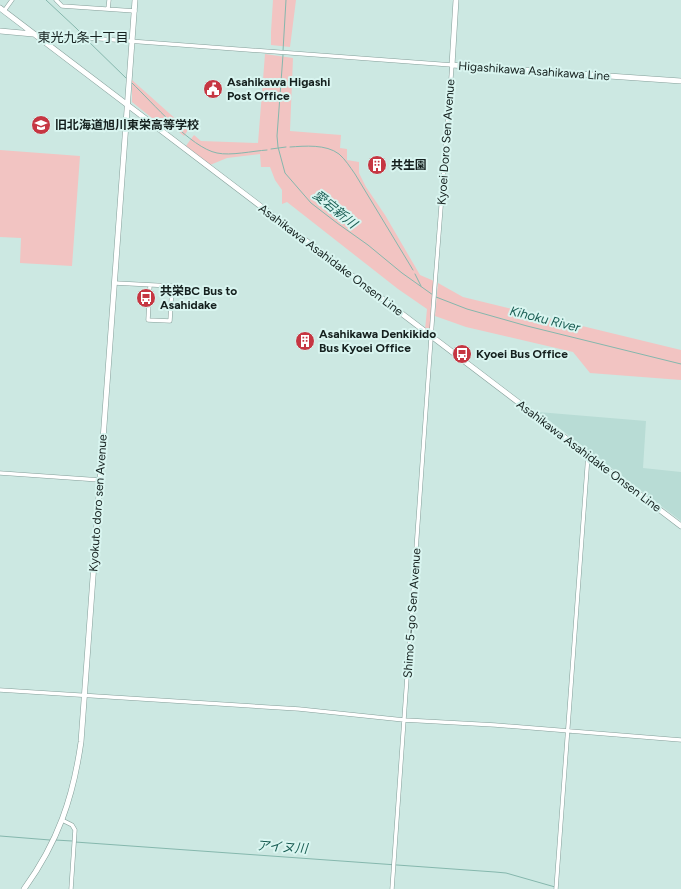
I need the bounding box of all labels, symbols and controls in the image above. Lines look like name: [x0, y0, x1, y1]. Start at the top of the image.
district label: 東光九条十丁目: [37, 30, 129, 45]
street label: Higashikawa Asahikawa Line: [458, 59, 611, 83]
place label: Asahikawa Higashi Post Office: [227, 75, 330, 103]
public building icon: Asahikawa Higashi Post Office: [202, 78, 224, 100]
street label: Kyoei Doro Sen Avenue: [435, 78, 457, 205]
school or university icon: 旧北海道旭川東栄高等学校: [30, 114, 52, 136]
place label: 旧北海道旭川東栄高等学校: [55, 118, 199, 132]
building icon: 共生園: [366, 154, 388, 176]
place label: 共生園: [391, 158, 427, 172]
water label: 愛宕新川: [310, 187, 361, 232]
street label: Asahikawa Asahidake Onsen Line: [256, 201, 406, 319]
place label: 共栄BC Bus to Asahidake: [160, 284, 237, 312]
bus stop icon: 共栄BC Bus to Asahidake: [135, 287, 157, 309]
water label: Kihoku River: [508, 303, 582, 335]
place label: Asahikawa Denkikido Bus Kyoei Office: [319, 327, 436, 355]
building icon: Asahikawa Denkikido Bus Kyoei Office: [294, 330, 316, 352]
bus stop icon: Kyoei Bus Office: [451, 343, 473, 365]
place label: Kyoei Bus Office: [476, 347, 568, 361]
street label: Asahikawa Asahidake Onsen Line: [514, 397, 664, 515]
street label: Kyokuto doro sen Avenue: [86, 433, 110, 572]
street label: Shimo 5-go Sen Avenue: [400, 547, 424, 678]
water label: アイヌ川: [256, 838, 310, 856]

